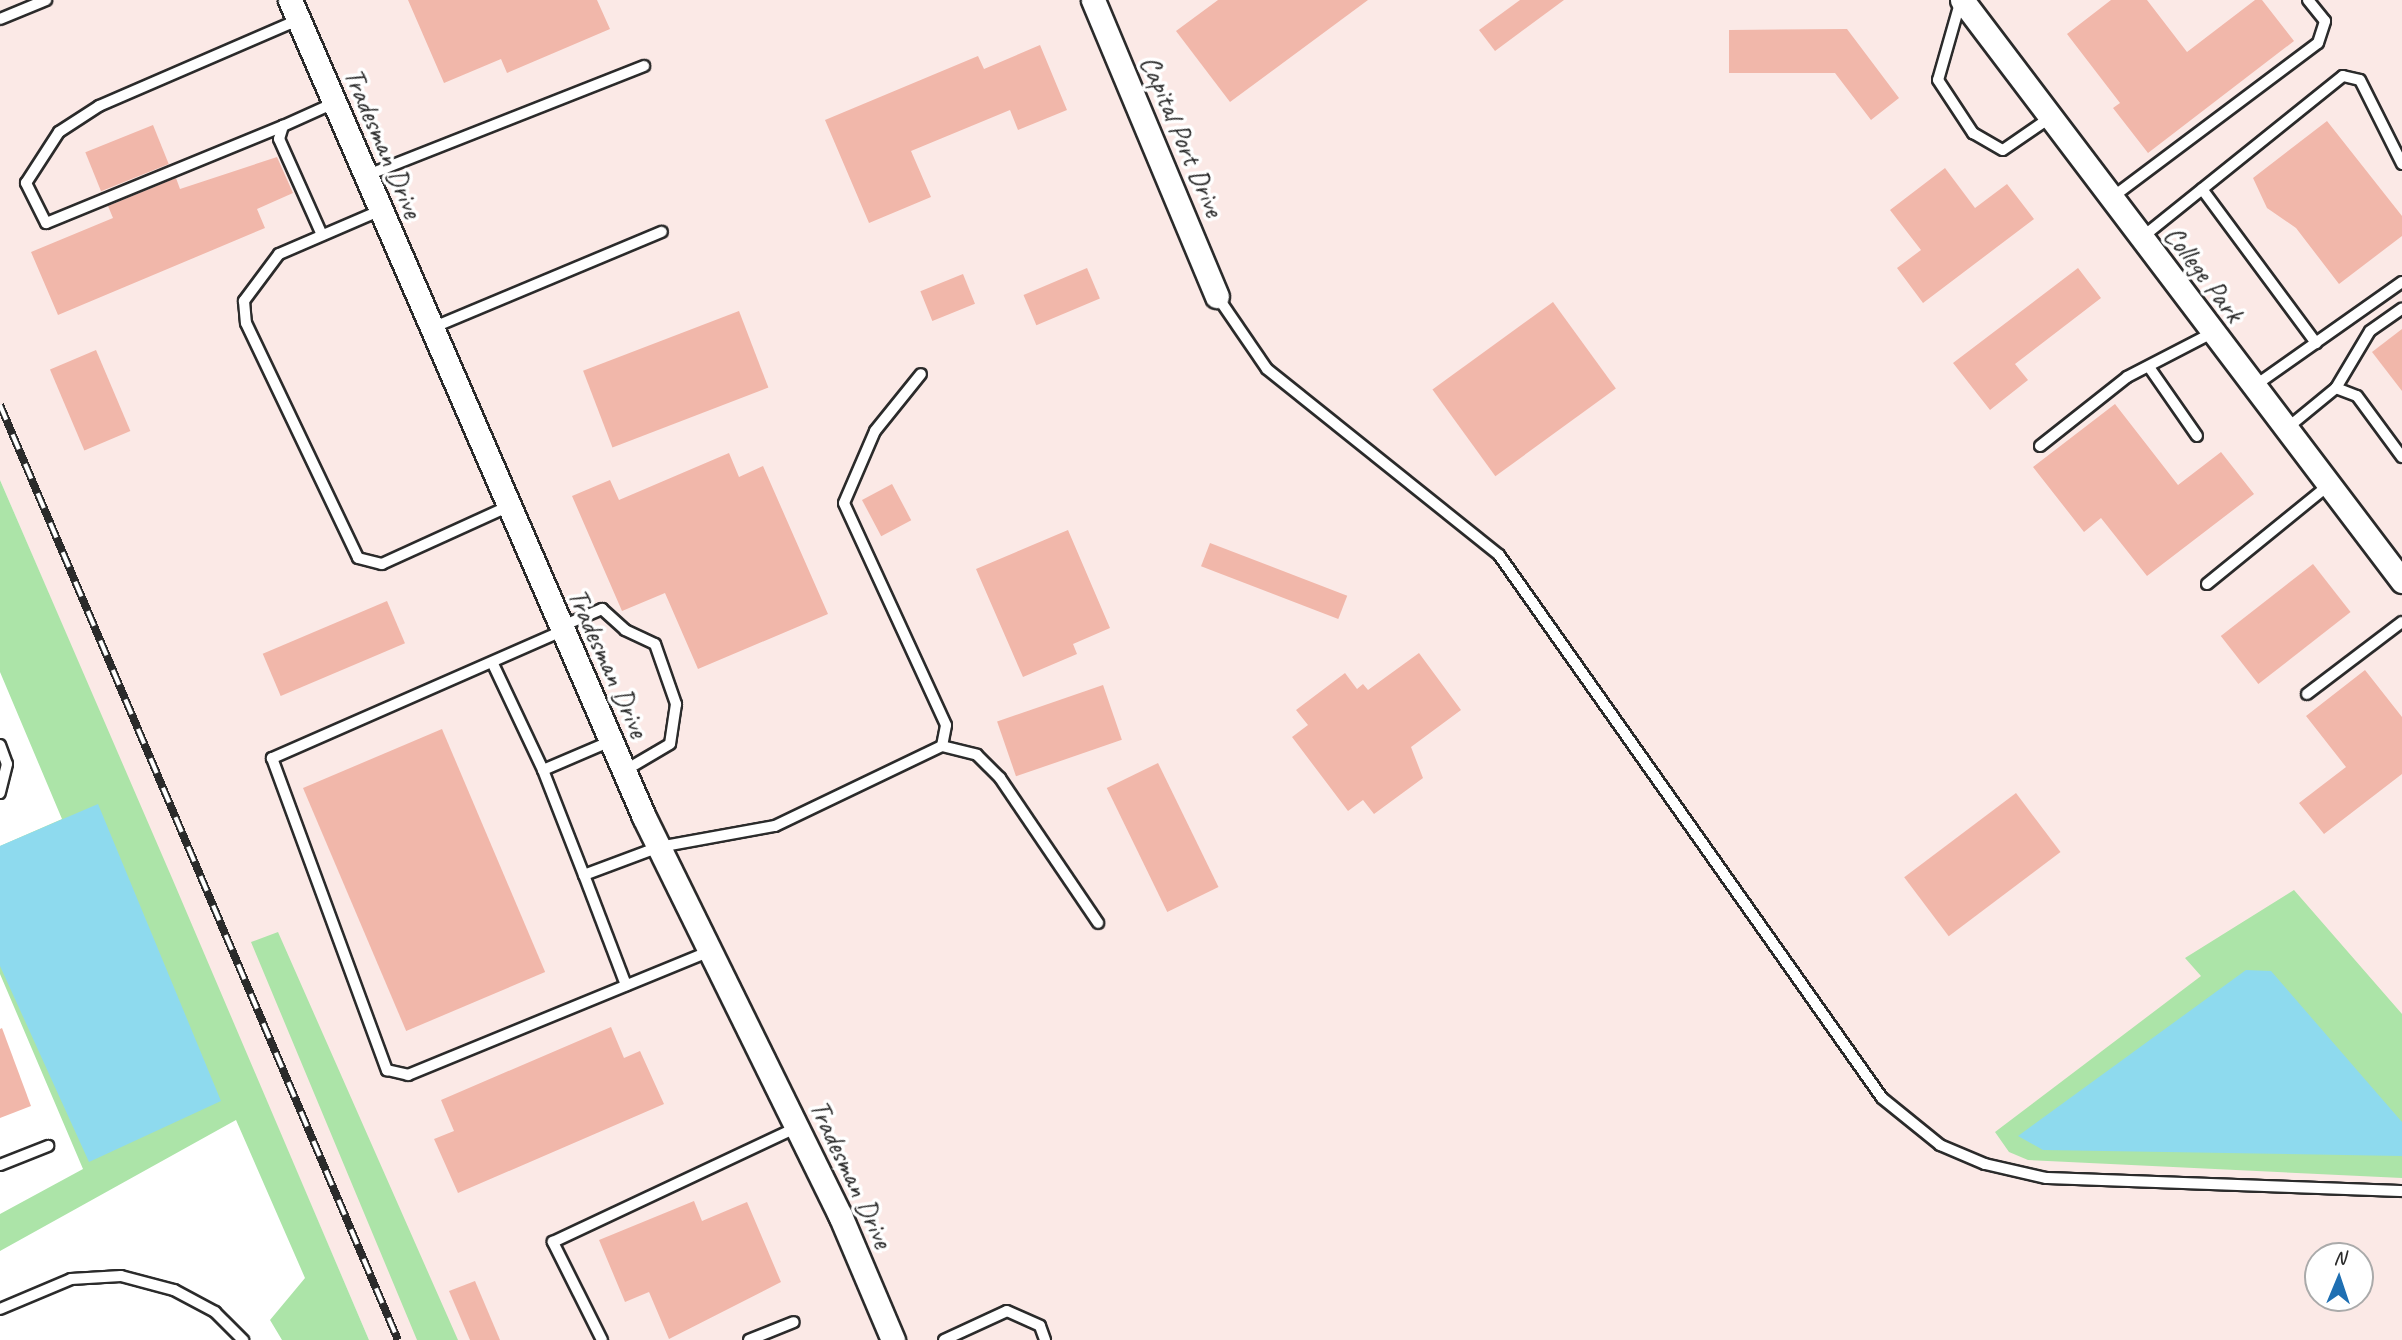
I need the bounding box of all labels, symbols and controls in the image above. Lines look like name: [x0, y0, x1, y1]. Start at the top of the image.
street label: Capital Port Drive: [1133, 50, 1231, 222]
street label: Tradesman Drive: [336, 63, 430, 223]
street label: College Park: [2157, 219, 2251, 329]
street label: Tradesman Drive: [560, 583, 656, 743]
street label: Tradesman Drive: [802, 1095, 900, 1253]
north arrow: [2304, 1242, 2374, 1312]
text: N: [2333, 1246, 2346, 1270]

